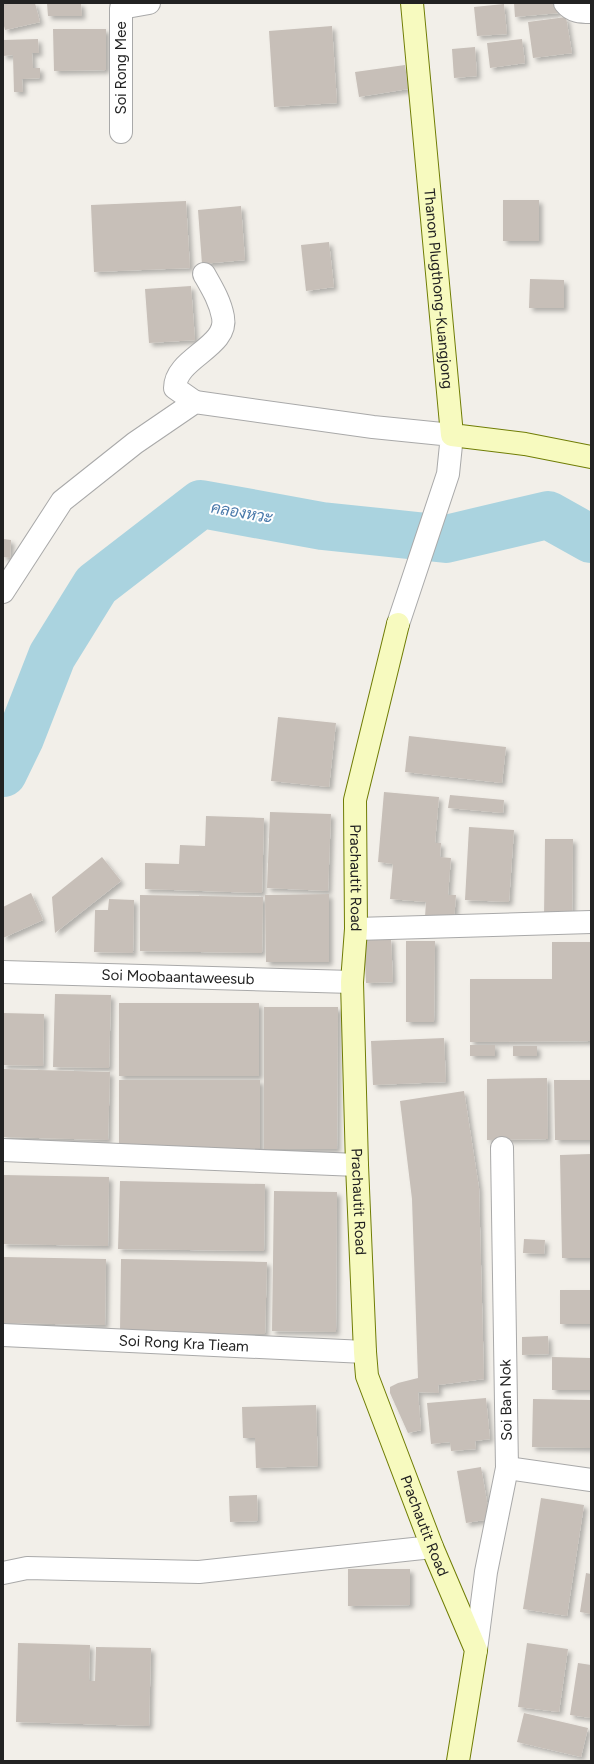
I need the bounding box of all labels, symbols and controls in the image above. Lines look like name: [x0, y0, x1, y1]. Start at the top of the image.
street label: Soi Rong Mee: [112, 21, 130, 115]
street label: Thanon Plugthong-Kuangjong: [420, 188, 457, 390]
water label: คลองหวะ: [209, 498, 275, 527]
street label: Prachautit Road: [346, 824, 365, 931]
street label: Soi Moobaantaweesub: [101, 966, 255, 988]
street label: Prachautit Road: [348, 1148, 370, 1255]
street label: Soi Rong Kra Tieam: [118, 1331, 249, 1356]
street label: Soi Ban Nok: [496, 1358, 516, 1441]
street label: Prachautit Road: [397, 1473, 452, 1579]

